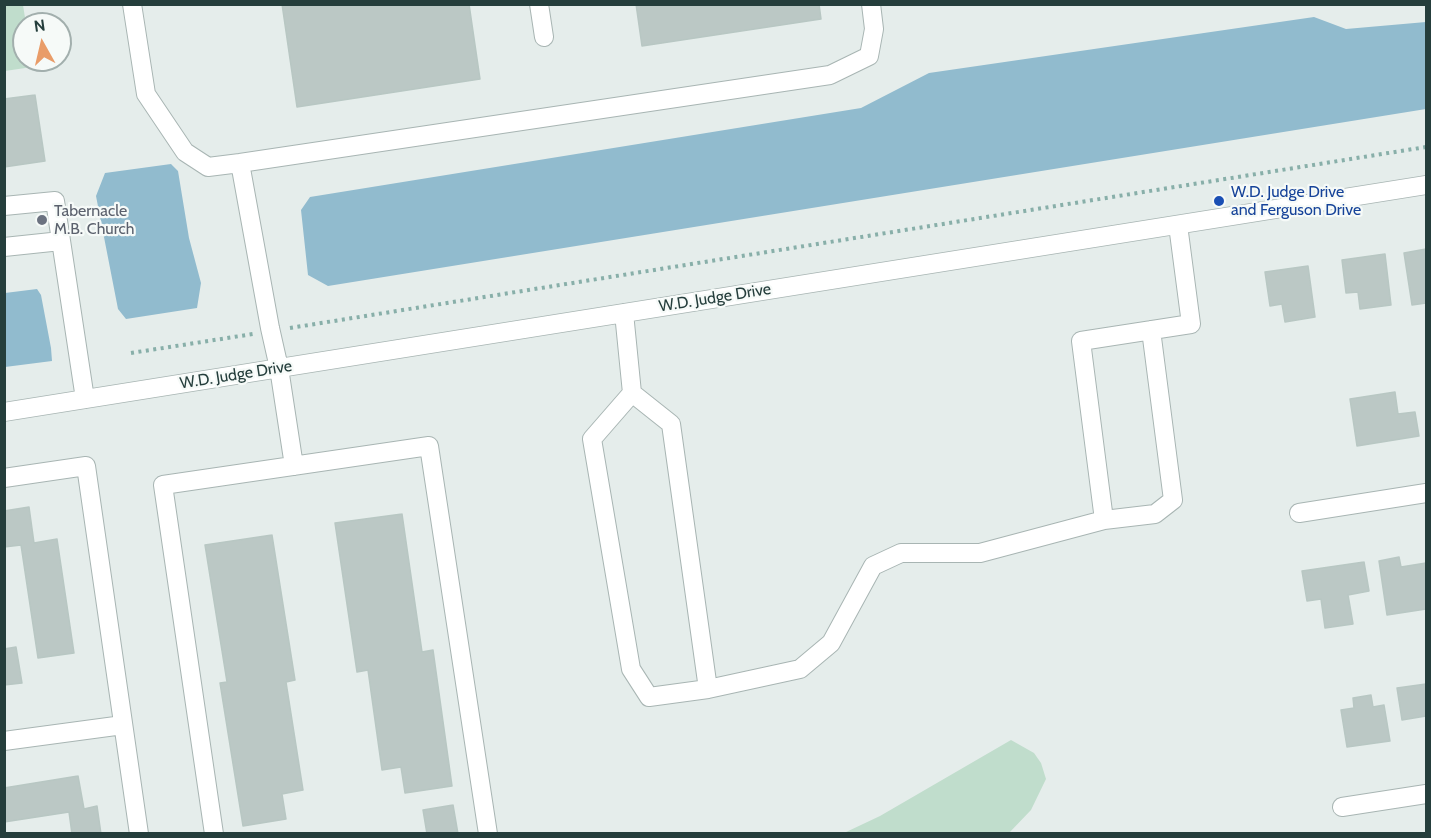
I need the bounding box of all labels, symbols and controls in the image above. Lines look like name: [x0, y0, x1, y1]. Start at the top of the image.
north arrow: [12, 12, 72, 72]
text: N: [33, 15, 47, 36]
place label: W.D. Judge Drive and Ferguson Drive: [1231, 182, 1361, 220]
marker: W.D. Judge Drive and Ferguson Drive: [1212, 194, 1226, 208]
place label: Tabernacle M.B. Church: [54, 201, 134, 239]
marker: Tabernacle M.B. Church: [35, 213, 49, 227]
street label: W.D. Judge Drive: [658, 280, 772, 316]
street label: W.D. Judge Drive: [179, 357, 293, 393]

